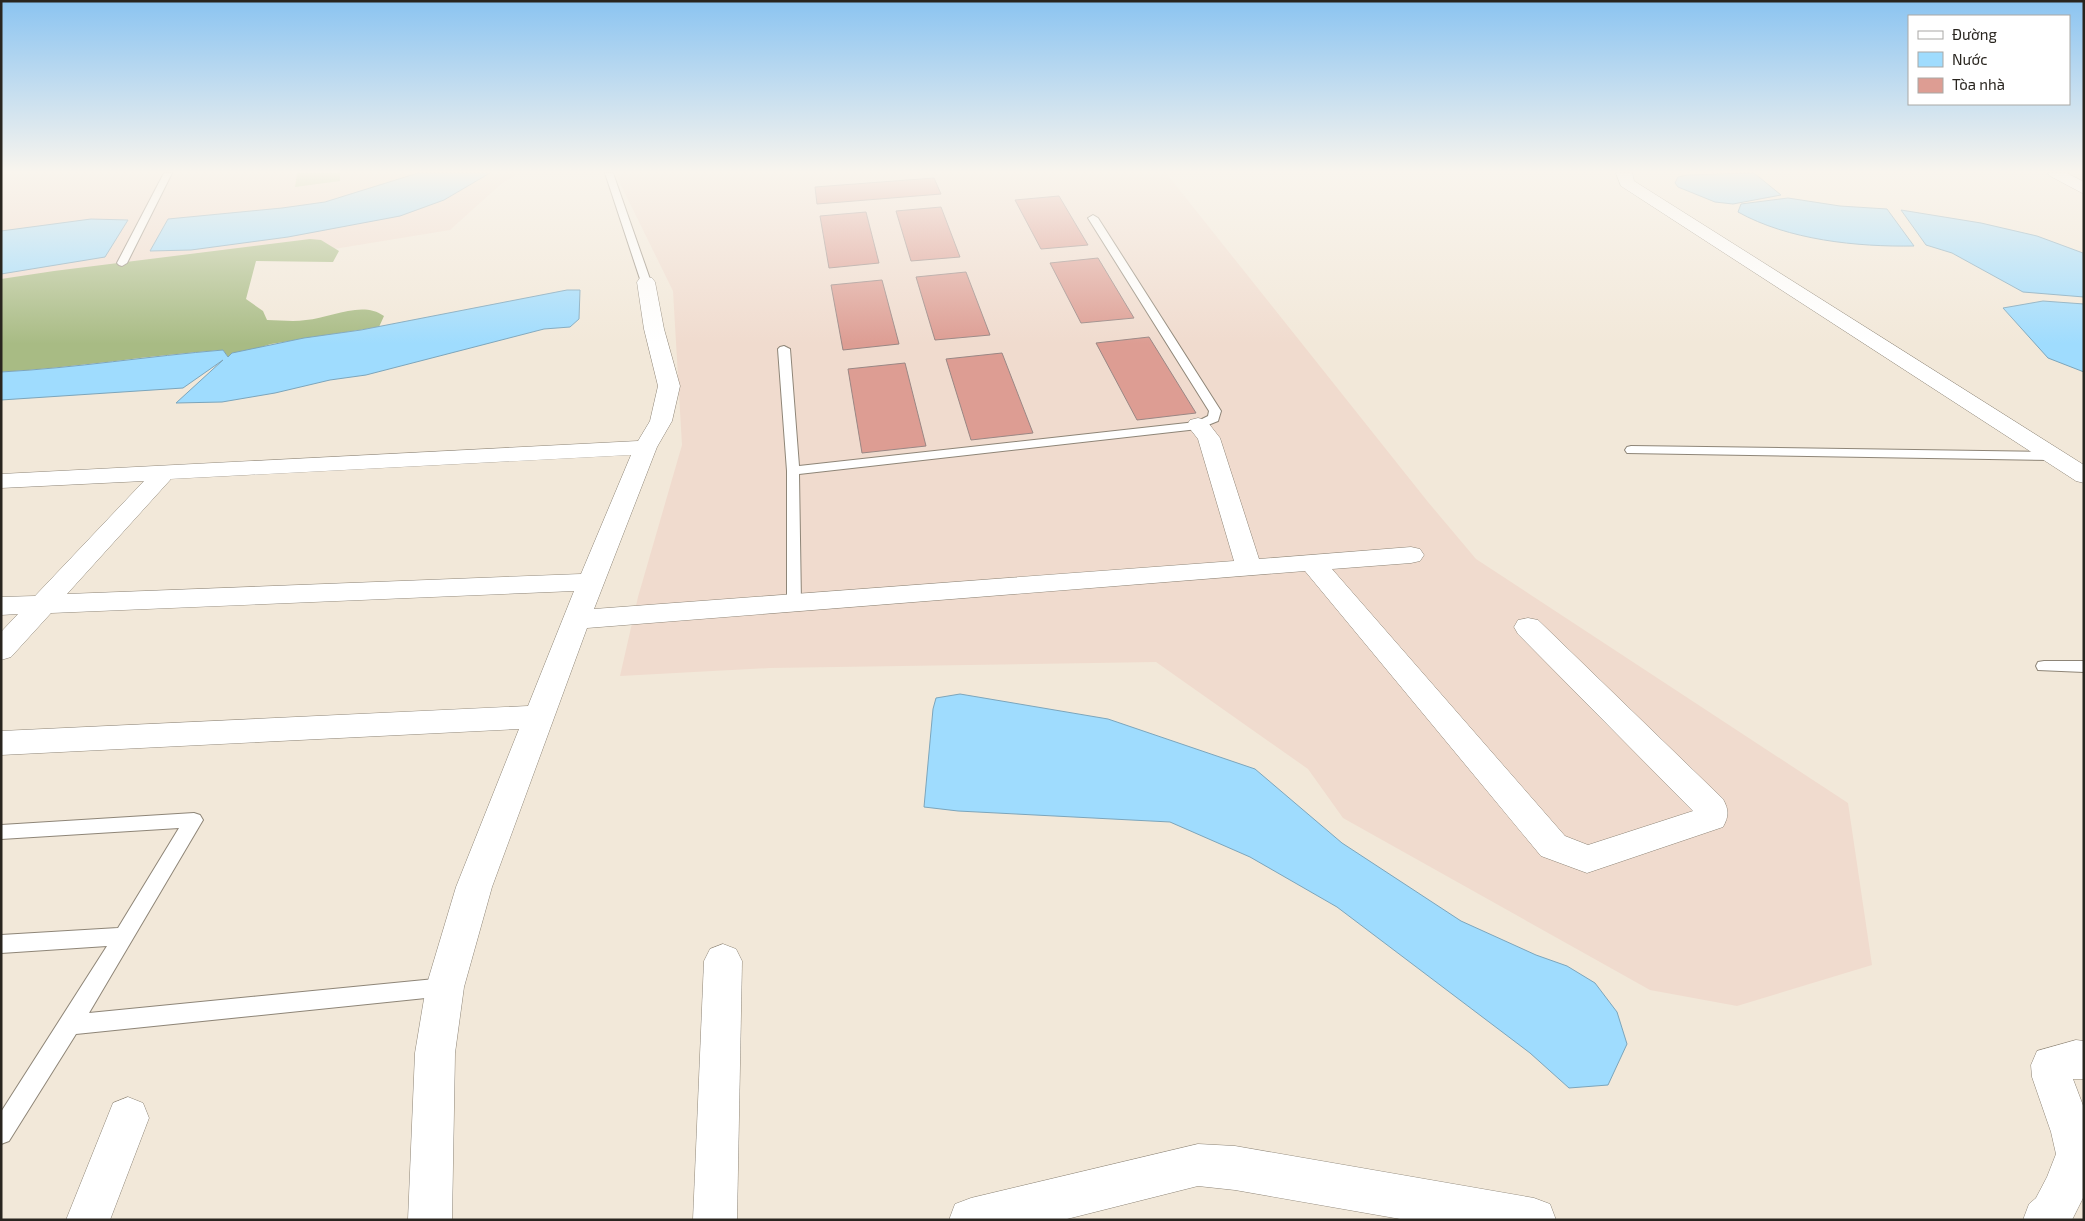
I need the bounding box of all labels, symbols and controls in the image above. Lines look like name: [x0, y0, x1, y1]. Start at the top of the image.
legend: [1908, 15, 2070, 105]
text: Đường: [1952, 25, 1997, 43]
text: Nước: [1952, 50, 1988, 68]
text: Tòa nhà: [1952, 75, 2005, 93]

